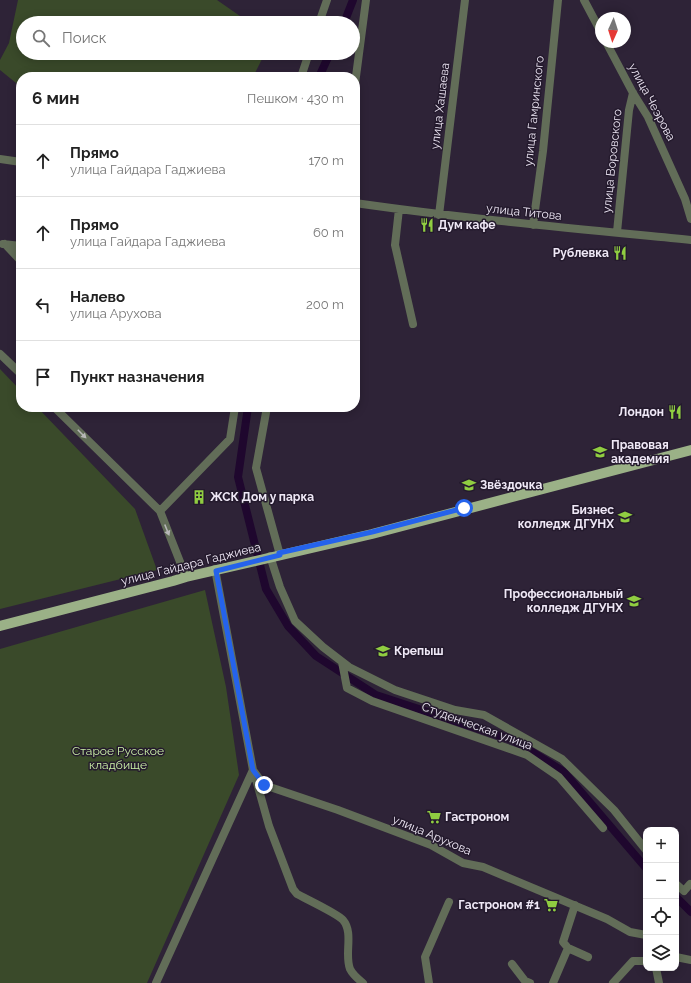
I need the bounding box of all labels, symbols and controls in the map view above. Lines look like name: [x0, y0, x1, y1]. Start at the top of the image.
north arrow: [595, 12, 631, 48]
search box: [16, 16, 360, 60]
icon: search: [30, 27, 52, 49]
text: Поиск: [62, 29, 107, 47]
street label: улица Гамринского: [521, 55, 547, 167]
street label: улица Чеэрова: [626, 61, 678, 143]
street label: улица Хашаева: [428, 62, 452, 150]
text: 6 мин: [32, 88, 79, 108]
text: Пешком · 430 m: [247, 91, 344, 106]
street label: улица Воровского: [600, 108, 624, 214]
text: Прямо: [70, 144, 119, 162]
icon: ahead: [32, 150, 54, 172]
text: 170 m: [308, 153, 344, 168]
text: улица Гайдара Гаджиева: [70, 162, 226, 177]
street label: улица Титова: [486, 201, 562, 223]
text: Прямо: [70, 216, 119, 234]
restaurant icon: Дум кафе: [419, 217, 435, 233]
place label: Дум кафе: [438, 218, 496, 232]
icon: ahead: [32, 222, 54, 244]
text: 60 m: [313, 225, 344, 240]
text: улица Гайдара Гаджиева: [70, 234, 226, 249]
restaurant icon: Рублевка: [612, 245, 628, 261]
place label: Рублевка: [553, 246, 609, 260]
text: Налево: [70, 288, 125, 306]
icon: left: [32, 294, 54, 316]
text: 200 m: [306, 297, 344, 312]
text: улица Арухова: [70, 306, 162, 321]
icon: arrive: [32, 366, 54, 388]
text: Пункт назначения: [70, 368, 204, 386]
restaurant icon: Лондон: [667, 404, 683, 420]
place label: Лондон: [619, 405, 664, 419]
one-way arrow: [77, 429, 87, 439]
place label: Правовая академия: [611, 438, 669, 466]
school or university icon: Правовая академия: [592, 444, 608, 460]
school or university icon: Звёздочка: [461, 477, 477, 493]
place label: Звёздочка: [480, 478, 542, 492]
building icon: ЖСК Дом у парка: [191, 489, 207, 505]
place label: ЖСК Дом у парка: [210, 490, 314, 504]
route start: [455, 499, 473, 517]
place label: Бизнес колледж ДГУНХ: [518, 503, 614, 531]
school or university icon: Бизнес колледж ДГУНХ: [617, 509, 633, 525]
one-way arrow: [165, 525, 171, 537]
street label: улица Гайдара Гаджиева: [120, 540, 262, 588]
place label: Профессиональный колледж ДГУНХ: [504, 587, 623, 615]
school or university icon: Профессиональный колледж ДГУНХ: [626, 593, 642, 609]
school or university icon: Крепыш: [375, 643, 391, 659]
place label: Крепыш: [394, 644, 444, 658]
street label: Студенческая улица: [420, 699, 534, 753]
park label: Старое Русское кладбище: [72, 744, 164, 772]
route end: [255, 776, 273, 794]
supermarket icon: Гастроном: [426, 809, 442, 825]
place label: Гастроном: [445, 810, 509, 824]
street label: улица Арухова: [390, 812, 474, 858]
map controls: [643, 827, 679, 971]
button: +: [643, 827, 679, 863]
button: −: [643, 863, 679, 899]
supermarket icon: Гастроном #1: [543, 897, 559, 913]
place label: Гастроном #1: [458, 898, 540, 912]
button: locate: [643, 899, 679, 935]
button: layers: [643, 935, 679, 971]

